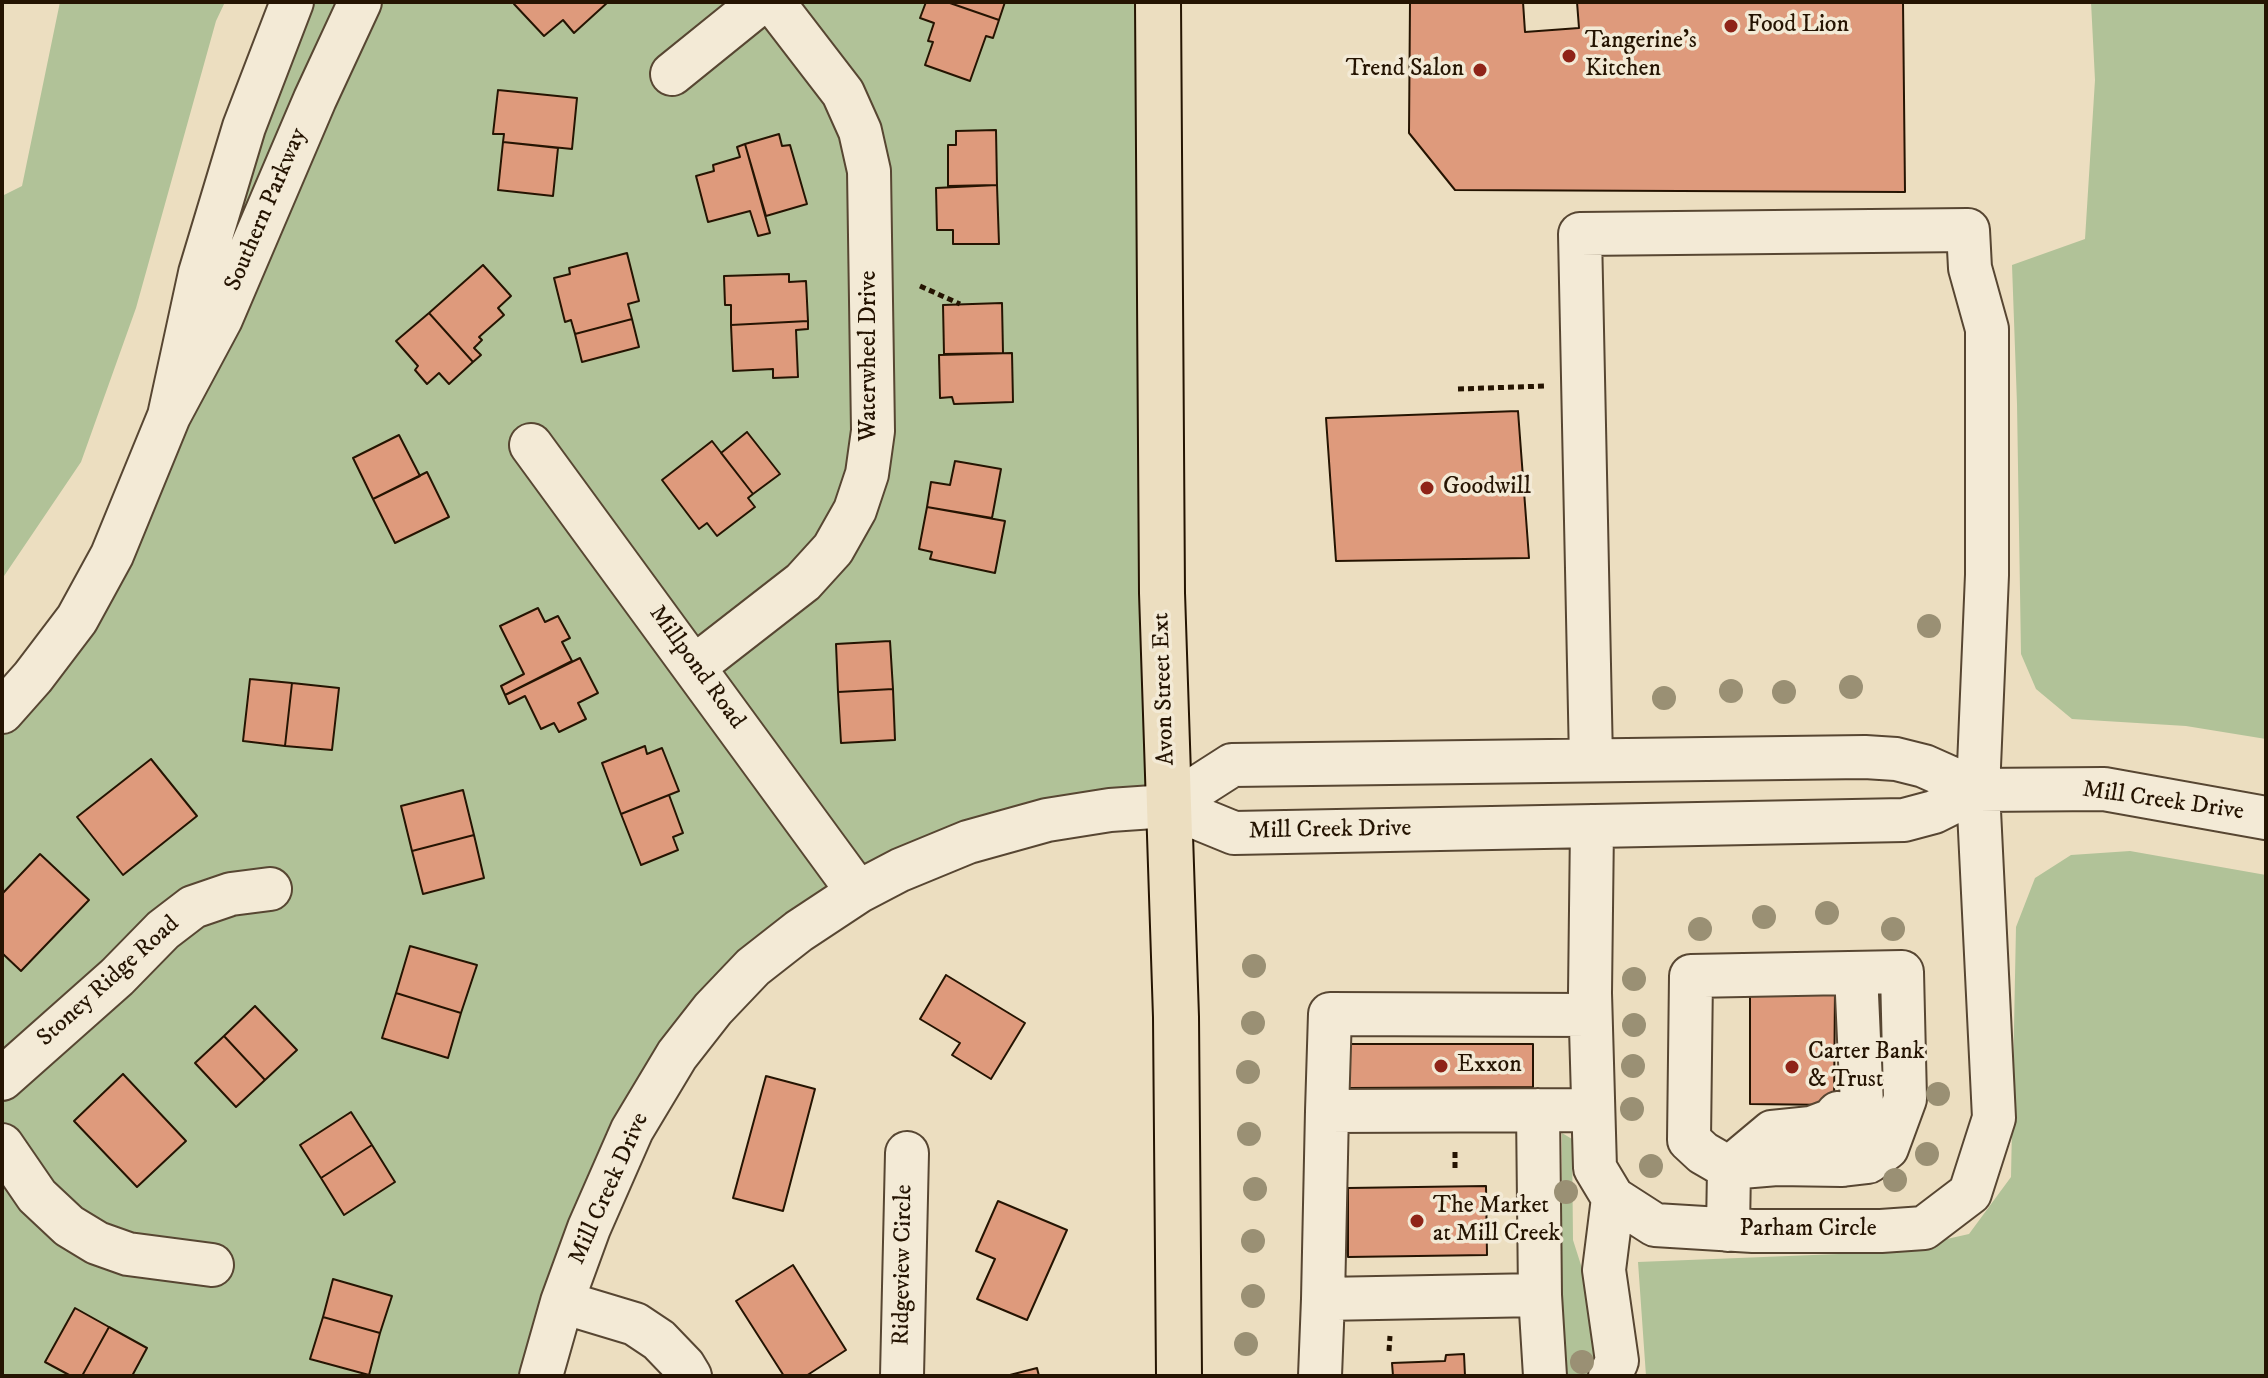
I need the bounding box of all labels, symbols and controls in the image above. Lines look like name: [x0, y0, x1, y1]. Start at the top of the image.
place label: Food Lion: [1747, 12, 1849, 40]
marker: Food Lion: [1722, 17, 1740, 35]
place label: Tangerine's Kitchen: [1585, 28, 1697, 84]
marker: Tangerine's Kitchen: [1560, 47, 1578, 65]
place label: Trend Salon: [1346, 56, 1464, 84]
marker: Trend Salon: [1471, 61, 1489, 79]
street label: Southern Parkway: [220, 124, 314, 296]
street label: Waterwheel Drive: [856, 271, 884, 441]
place label: Goodwill: [1443, 474, 1531, 502]
marker: Goodwill: [1418, 479, 1436, 497]
street label: Millpond Road: [642, 601, 750, 735]
street label: Avon Street Ext: [1148, 612, 1182, 766]
street label: Mill Creek Drive: [2080, 776, 2246, 828]
street label: Mill Creek Drive: [1248, 815, 1412, 847]
street label: Stoney Ridge Road: [32, 911, 186, 1053]
place label: Carter Bank & Trust: [1808, 1039, 1925, 1095]
place label: Exxon: [1457, 1052, 1522, 1080]
marker: Exxon: [1432, 1057, 1450, 1075]
marker: Carter Bank & Trust: [1783, 1058, 1801, 1076]
street label: Mill Creek Drive: [564, 1109, 656, 1269]
street label: Ridgeview Circle: [888, 1184, 920, 1346]
place label: The Market at Mill Creek: [1433, 1193, 1560, 1249]
marker: The Market at Mill Creek: [1408, 1212, 1426, 1230]
street label: Parham Circle: [1739, 1216, 1877, 1244]

